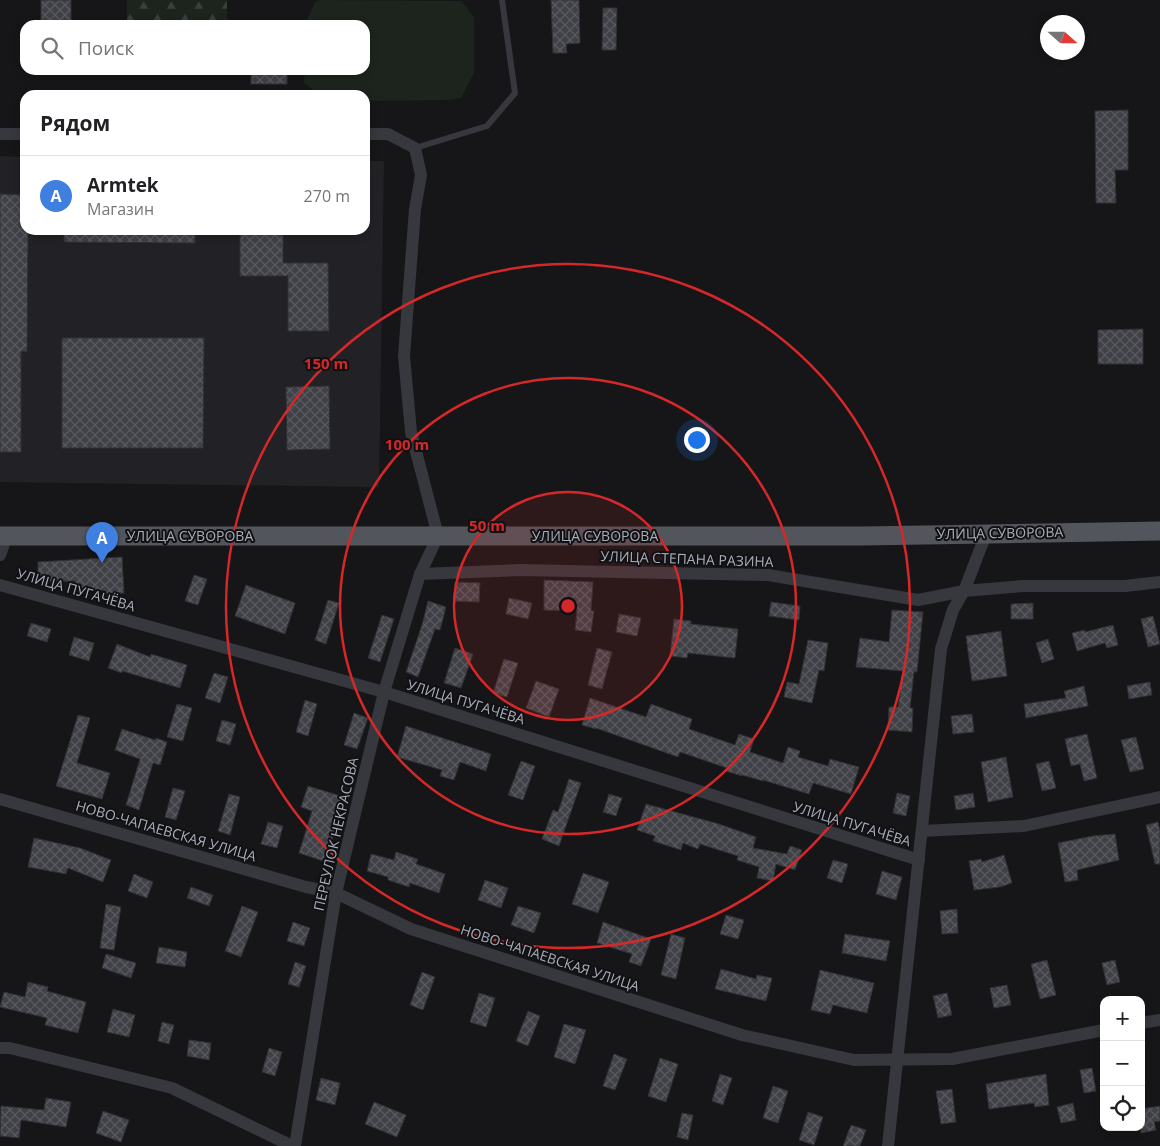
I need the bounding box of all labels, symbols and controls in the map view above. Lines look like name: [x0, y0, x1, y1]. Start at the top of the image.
north arrow: [1040, 15, 1085, 60]
search box: [20, 20, 370, 75]
icon: search: [38, 34, 66, 62]
text: Поиск: [78, 35, 134, 61]
text: Рядом: [40, 109, 110, 137]
text: Armtek: [87, 172, 159, 198]
text: A: [50, 185, 62, 207]
text: 270 m: [304, 185, 350, 207]
text: Магазин: [87, 198, 154, 220]
text: 150 m: [304, 353, 348, 373]
your location: [684, 427, 710, 453]
text: 100 m: [385, 434, 429, 454]
text: 50 m: [469, 515, 505, 535]
pin: A: [86, 522, 118, 563]
street label: УЛИЦА СУВОРОВА: [937, 522, 1064, 543]
street label: УЛИЦА СУВОРОВА: [127, 526, 253, 545]
street label: УЛИЦА СУВОРОВА: [532, 526, 658, 545]
street label: УЛИЦА СТЕПАНА РАЗИНА: [600, 546, 774, 571]
street label: УЛИЦА ПУГАЧЁВА: [15, 564, 138, 616]
centre of rings: [559, 597, 577, 615]
street label: УЛИЦА ПУГАЧЁВА: [405, 675, 528, 729]
street label: ПЕРЕУЛОК НЕКРАСОВА: [309, 755, 362, 913]
street label: НОВО-ЧАПАЕВСКАЯ УЛИЦА: [74, 796, 259, 865]
street label: УЛИЦА ПУГАЧЁВА: [791, 797, 914, 851]
street label: НОВО-ЧАПАЕВСКАЯ УЛИЦА: [458, 920, 642, 996]
map controls: [1100, 996, 1145, 1131]
button: +: [1100, 996, 1145, 1041]
button: −: [1100, 1041, 1145, 1086]
button: locate: [1100, 1086, 1145, 1131]

